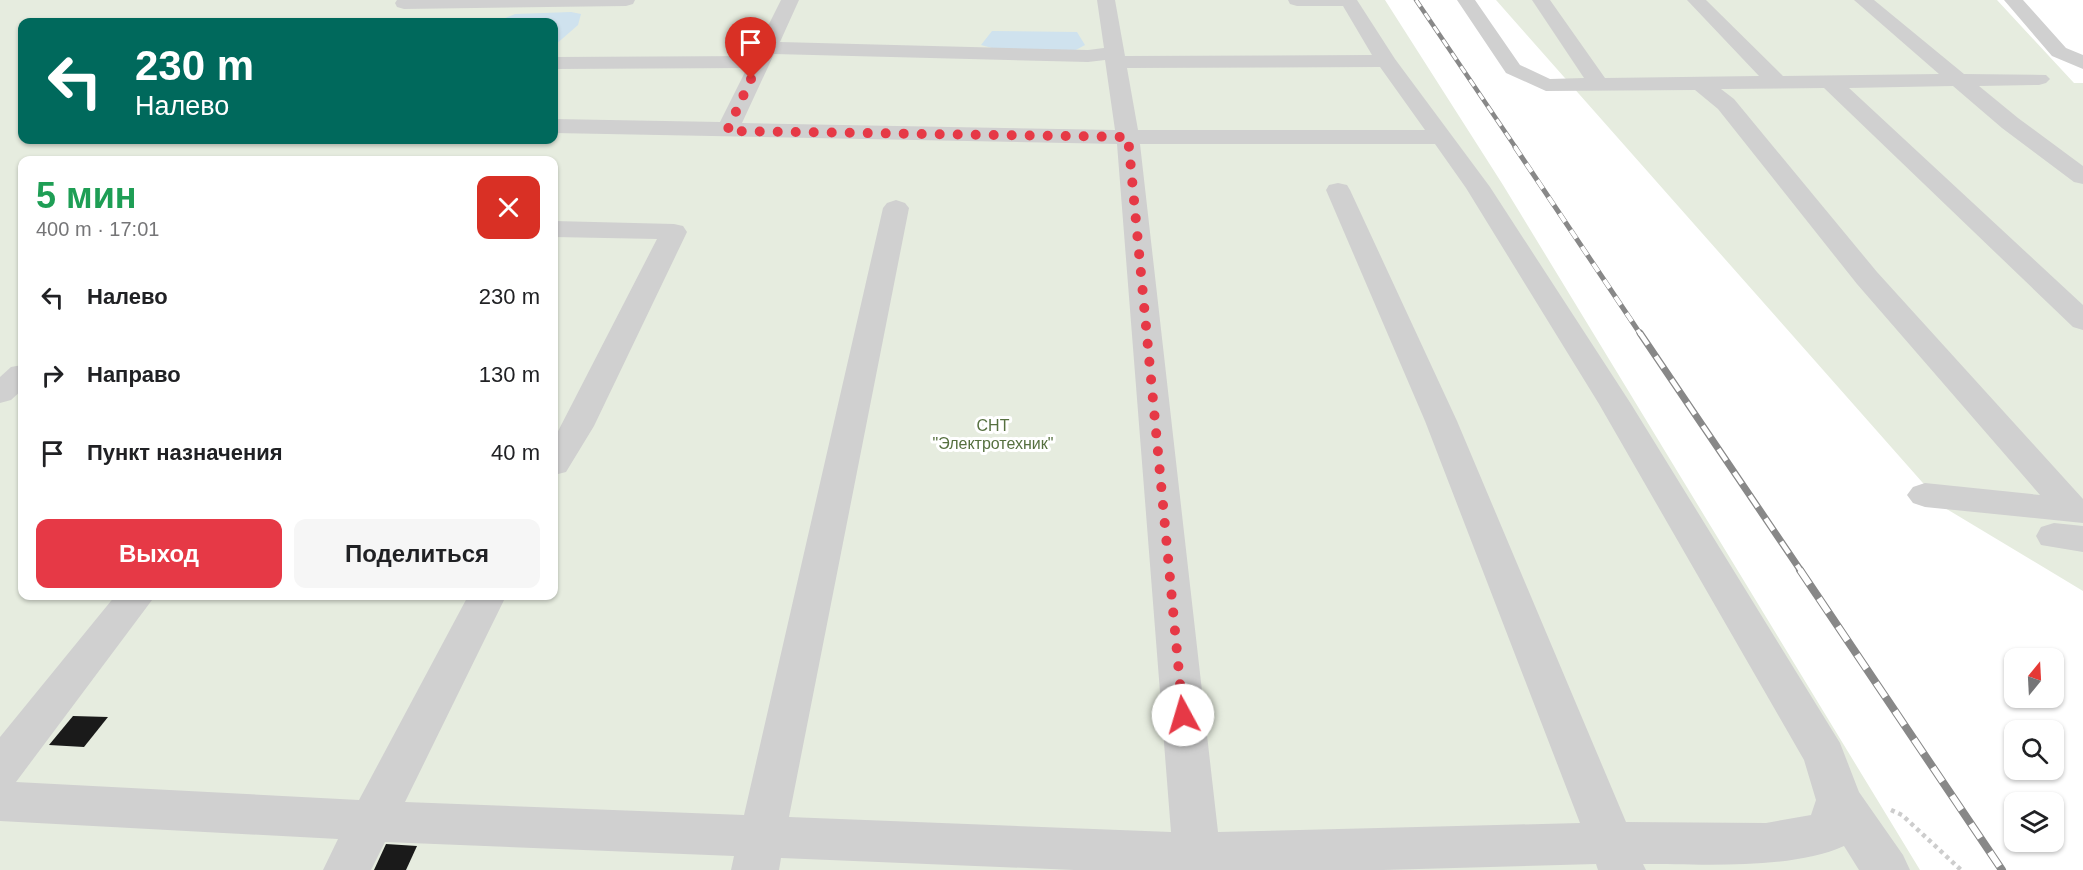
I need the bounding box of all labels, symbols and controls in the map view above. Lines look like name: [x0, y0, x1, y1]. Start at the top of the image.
pin: [725, 17, 776, 79]
icon: arrive: [734, 26, 767, 59]
icon: left: [36, 42, 114, 120]
text: 230 m: [135, 42, 254, 89]
text: Налево: [135, 91, 229, 121]
text: 5 мин: [36, 175, 137, 216]
button: close: [477, 176, 540, 239]
text: 400 m · 17:01: [36, 218, 159, 240]
icon: left: [36, 281, 69, 314]
text: Налево: [87, 284, 168, 309]
text: 230 m: [479, 284, 540, 309]
icon: right: [36, 359, 69, 392]
text: Направо: [87, 362, 181, 387]
text: 130 m: [479, 362, 540, 387]
park label: СНТ "Электротехник": [933, 417, 1053, 452]
icon: arrive: [36, 437, 69, 470]
text: Пункт назначения: [87, 440, 283, 465]
text: 40 m: [491, 440, 540, 465]
button: Выход: [36, 519, 282, 588]
button: Поделиться: [294, 519, 540, 588]
north arrow: [2004, 648, 2064, 708]
map controls: [2004, 648, 2064, 852]
position arrow: [1151, 683, 1215, 747]
button: search: [2004, 720, 2064, 780]
button: layers: [2004, 792, 2064, 852]

